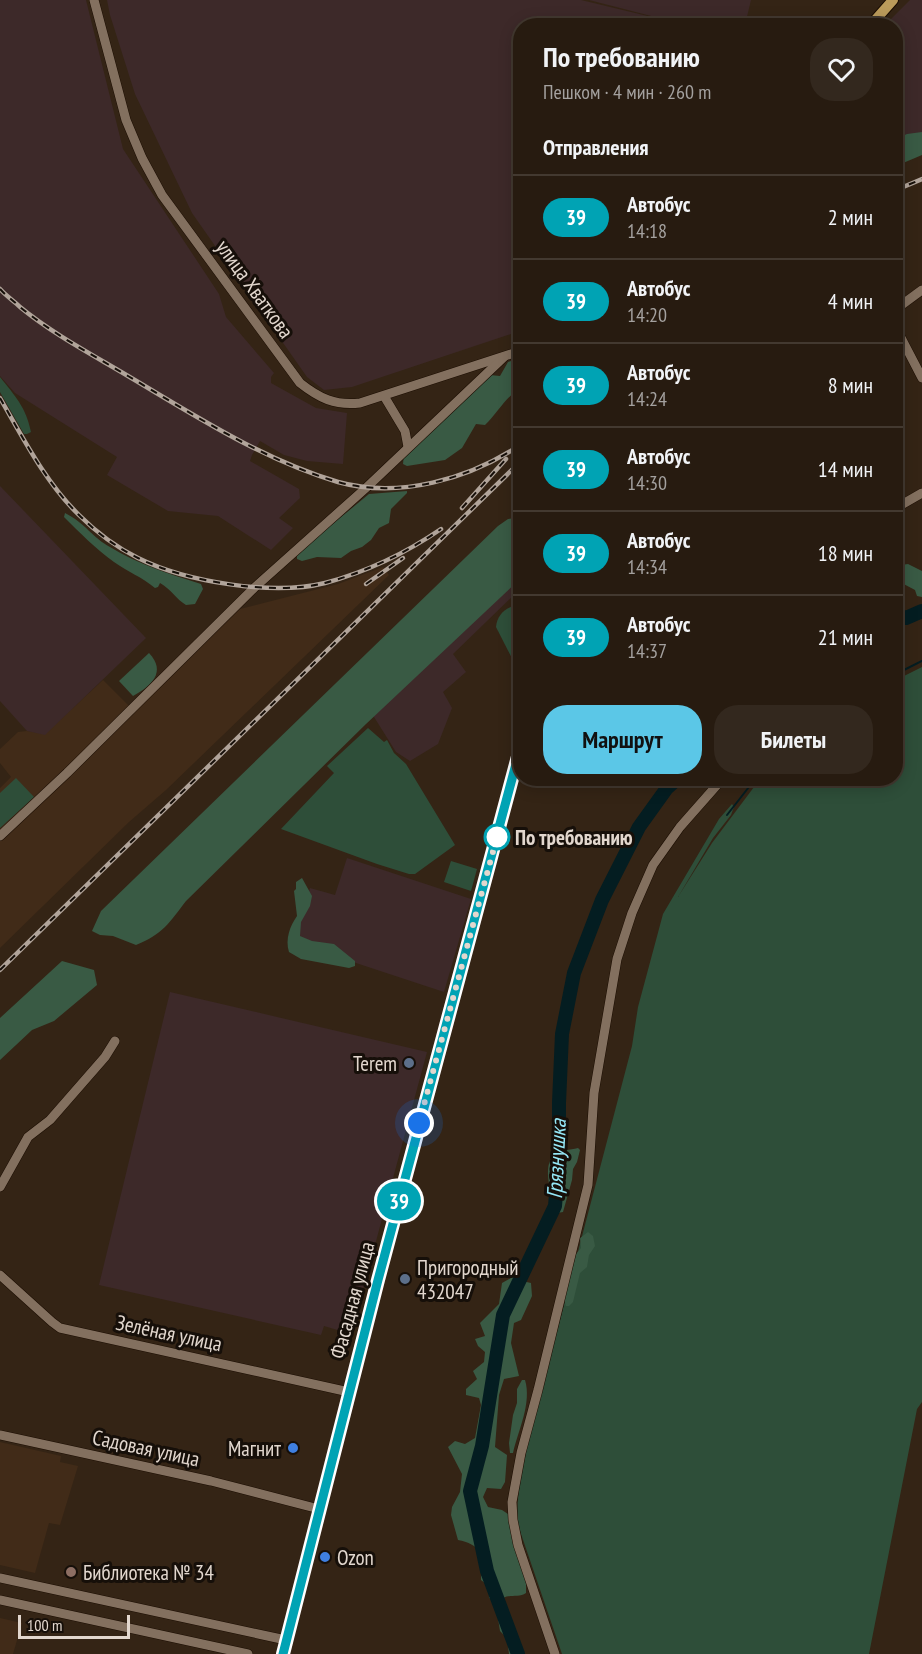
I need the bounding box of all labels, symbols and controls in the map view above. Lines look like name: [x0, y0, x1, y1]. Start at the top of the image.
text: По требованию: [543, 38, 700, 75]
button: heart: [810, 38, 873, 101]
text: Пешком · 4 мин · 260 m: [543, 79, 711, 105]
text: Отправления: [543, 133, 649, 161]
text: Автобус: [627, 190, 690, 218]
text: 2 мин: [828, 203, 873, 231]
text: 39: [566, 204, 586, 231]
text: 14:18: [627, 218, 667, 244]
street label: улица Хваткова: [210, 235, 300, 343]
text: Автобус: [627, 274, 690, 302]
text: 4 мин: [828, 287, 873, 315]
text: 39: [566, 288, 586, 315]
text: 14:20: [627, 302, 667, 328]
text: Автобус: [627, 358, 690, 386]
text: 8 мин: [828, 371, 873, 399]
text: 39: [566, 372, 586, 399]
text: 14:24: [627, 386, 667, 412]
text: Автобус: [627, 442, 690, 470]
text: 14 мин: [818, 455, 873, 483]
text: 39: [566, 456, 586, 483]
text: 14:30: [627, 470, 667, 496]
text: Автобус: [627, 526, 690, 554]
text: 18 мин: [818, 539, 873, 567]
text: 39: [566, 540, 586, 567]
text: 14:34: [627, 554, 667, 580]
text: Автобус: [627, 610, 690, 638]
text: 21 мин: [818, 623, 873, 651]
text: 39: [566, 624, 586, 651]
text: 14:37: [627, 638, 667, 664]
button: Маршрут: [543, 705, 702, 774]
button: Билеты: [714, 705, 873, 774]
marker: По требованию: [484, 824, 510, 850]
place label: По требованию: [515, 824, 633, 851]
place label: Terem: [353, 1050, 397, 1077]
marker: Terem: [402, 1056, 416, 1070]
your location: [404, 1108, 434, 1138]
water label: Грязнушка: [540, 1117, 572, 1200]
line badge: 39: [372, 1182, 426, 1220]
text: 39: [389, 1188, 409, 1215]
street label: Фасадная улица: [323, 1239, 381, 1361]
place label: Пригородный 432047: [417, 1254, 519, 1305]
marker: Пригородный 432047: [398, 1272, 412, 1286]
street label: Зелёная улица: [114, 1309, 224, 1357]
street label: Садовая улица: [90, 1423, 202, 1473]
place label: Магнит: [228, 1435, 281, 1462]
marker: Магнит: [286, 1441, 300, 1455]
place label: Ozon: [337, 1544, 374, 1571]
marker: Ozon: [318, 1550, 332, 1564]
place label: Библиотека № 34: [83, 1559, 215, 1586]
marker: Библиотека № 34: [64, 1565, 78, 1579]
scale bar: [18, 1612, 130, 1640]
text: 100 m: [27, 1615, 62, 1635]

